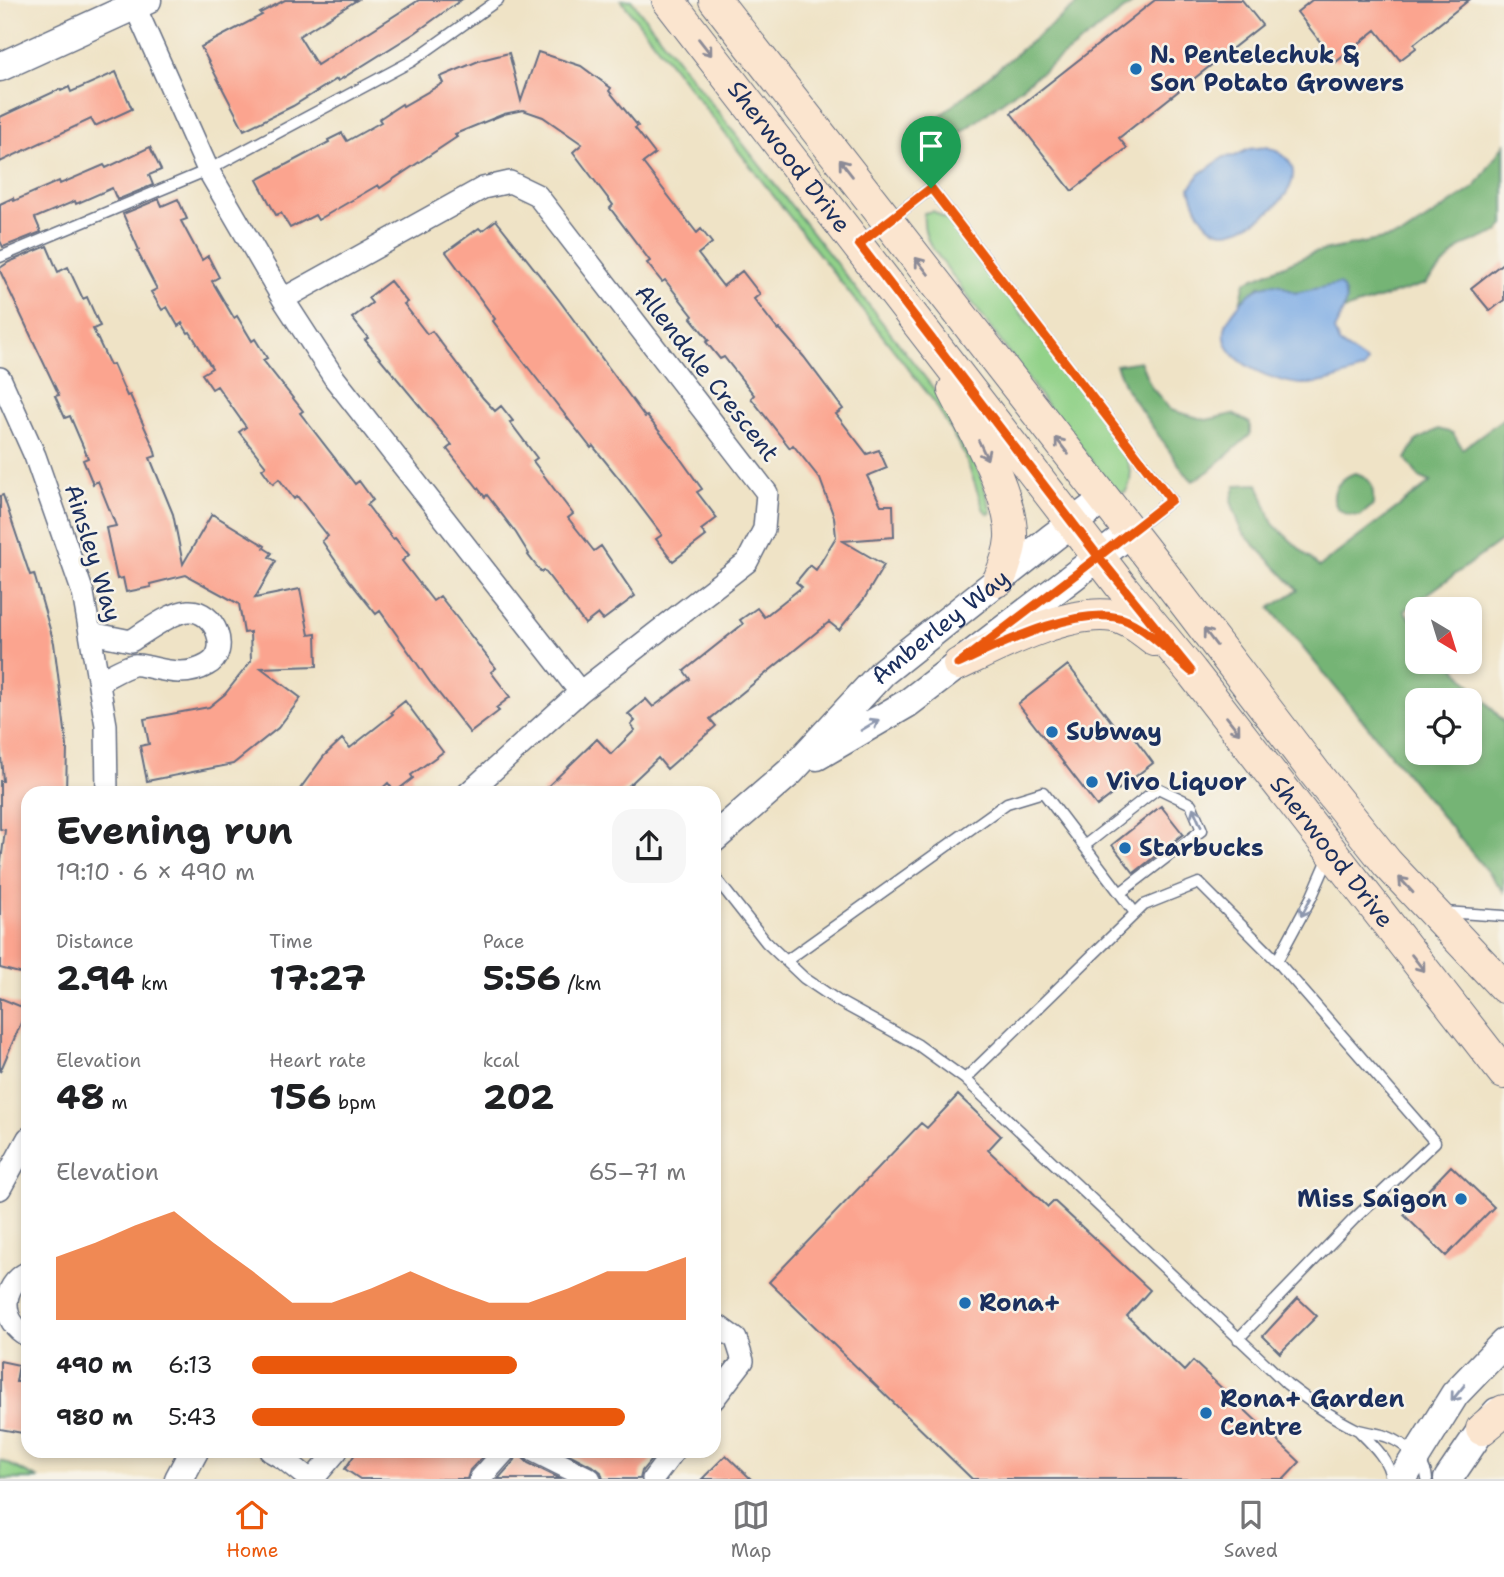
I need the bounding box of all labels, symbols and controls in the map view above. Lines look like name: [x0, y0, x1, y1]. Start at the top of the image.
one-way arrow: [697, 38, 712, 56]
place label: N. Pentelechuk & Son Potato Growers: [1150, 39, 1404, 99]
marker: N. Pentelechuk & Son Potato Growers: [1128, 61, 1144, 77]
street label: Sherwood Drive: [720, 74, 858, 239]
pin: [901, 116, 961, 188]
icon: arrive: [912, 127, 950, 165]
one-way arrow: [839, 160, 854, 178]
one-way arrow: [915, 257, 930, 276]
street label: Allendale Crescent: [628, 278, 786, 468]
one-way arrow: [1054, 437, 1069, 456]
one-way arrow: [977, 439, 990, 460]
street label: Ainsley Way: [57, 480, 129, 626]
street label: Amberley Way: [863, 562, 1016, 691]
north arrow: [1405, 597, 1482, 674]
map controls: [1405, 597, 1482, 765]
one-way arrow: [1203, 628, 1218, 647]
button: locate: [1405, 688, 1482, 765]
one-way arrow: [1226, 715, 1241, 734]
place label: Subway: [1066, 716, 1162, 748]
one-way arrow: [860, 718, 880, 732]
marker: Subway: [1044, 724, 1060, 740]
place label: Vivo Liquor: [1106, 766, 1247, 798]
street label: Sherwood Drive: [1263, 769, 1401, 934]
marker: Vivo Liquor: [1084, 774, 1100, 790]
text: Evening run: [56, 805, 293, 856]
one-way arrow: [1189, 807, 1202, 829]
button: share: [612, 809, 686, 883]
place label: Starbucks: [1139, 832, 1264, 864]
marker: Starbucks: [1117, 840, 1133, 856]
text: 19:10 · 6 × 490 m: [56, 857, 255, 887]
one-way arrow: [1399, 876, 1415, 894]
one-way arrow: [1299, 897, 1313, 917]
text: Distance: [56, 929, 134, 954]
text: Time: [269, 929, 313, 954]
text: Pace: [483, 929, 524, 954]
text: 2.94: [56, 954, 134, 1001]
text: 17:27: [269, 954, 366, 1001]
text: 5:56: [483, 954, 561, 1001]
one-way arrow: [1411, 954, 1426, 972]
text: km: [134, 971, 168, 996]
text: /km: [561, 971, 601, 996]
text: Elevation: [56, 1048, 141, 1073]
text: Heart rate: [269, 1048, 366, 1073]
text: kcal: [483, 1048, 520, 1073]
text: 48: [56, 1073, 105, 1120]
text: 156: [269, 1073, 332, 1120]
text: 202: [483, 1073, 554, 1120]
text: m: [105, 1090, 128, 1115]
text: bpm: [332, 1090, 376, 1115]
text: Elevation: [56, 1157, 159, 1187]
text: 65–71 m: [589, 1157, 686, 1187]
place label: Miss Saigon: [1297, 1183, 1447, 1215]
marker: Miss Saigon: [1453, 1191, 1469, 1207]
place label: Rona+: [979, 1287, 1061, 1319]
marker: Rona+: [957, 1295, 973, 1311]
text: 490 m: [56, 1350, 132, 1380]
text: 6:13: [168, 1350, 213, 1380]
place label: Rona+ Garden Centre: [1220, 1383, 1404, 1443]
one-way arrow: [1450, 1383, 1466, 1401]
text: 980 m: [56, 1402, 133, 1432]
text: 5:43: [168, 1402, 217, 1432]
marker: Rona+ Garden Centre: [1198, 1405, 1214, 1421]
tab: Home: [226, 1496, 278, 1563]
tab: Map: [731, 1496, 771, 1563]
tab: Saved: [1224, 1496, 1278, 1563]

